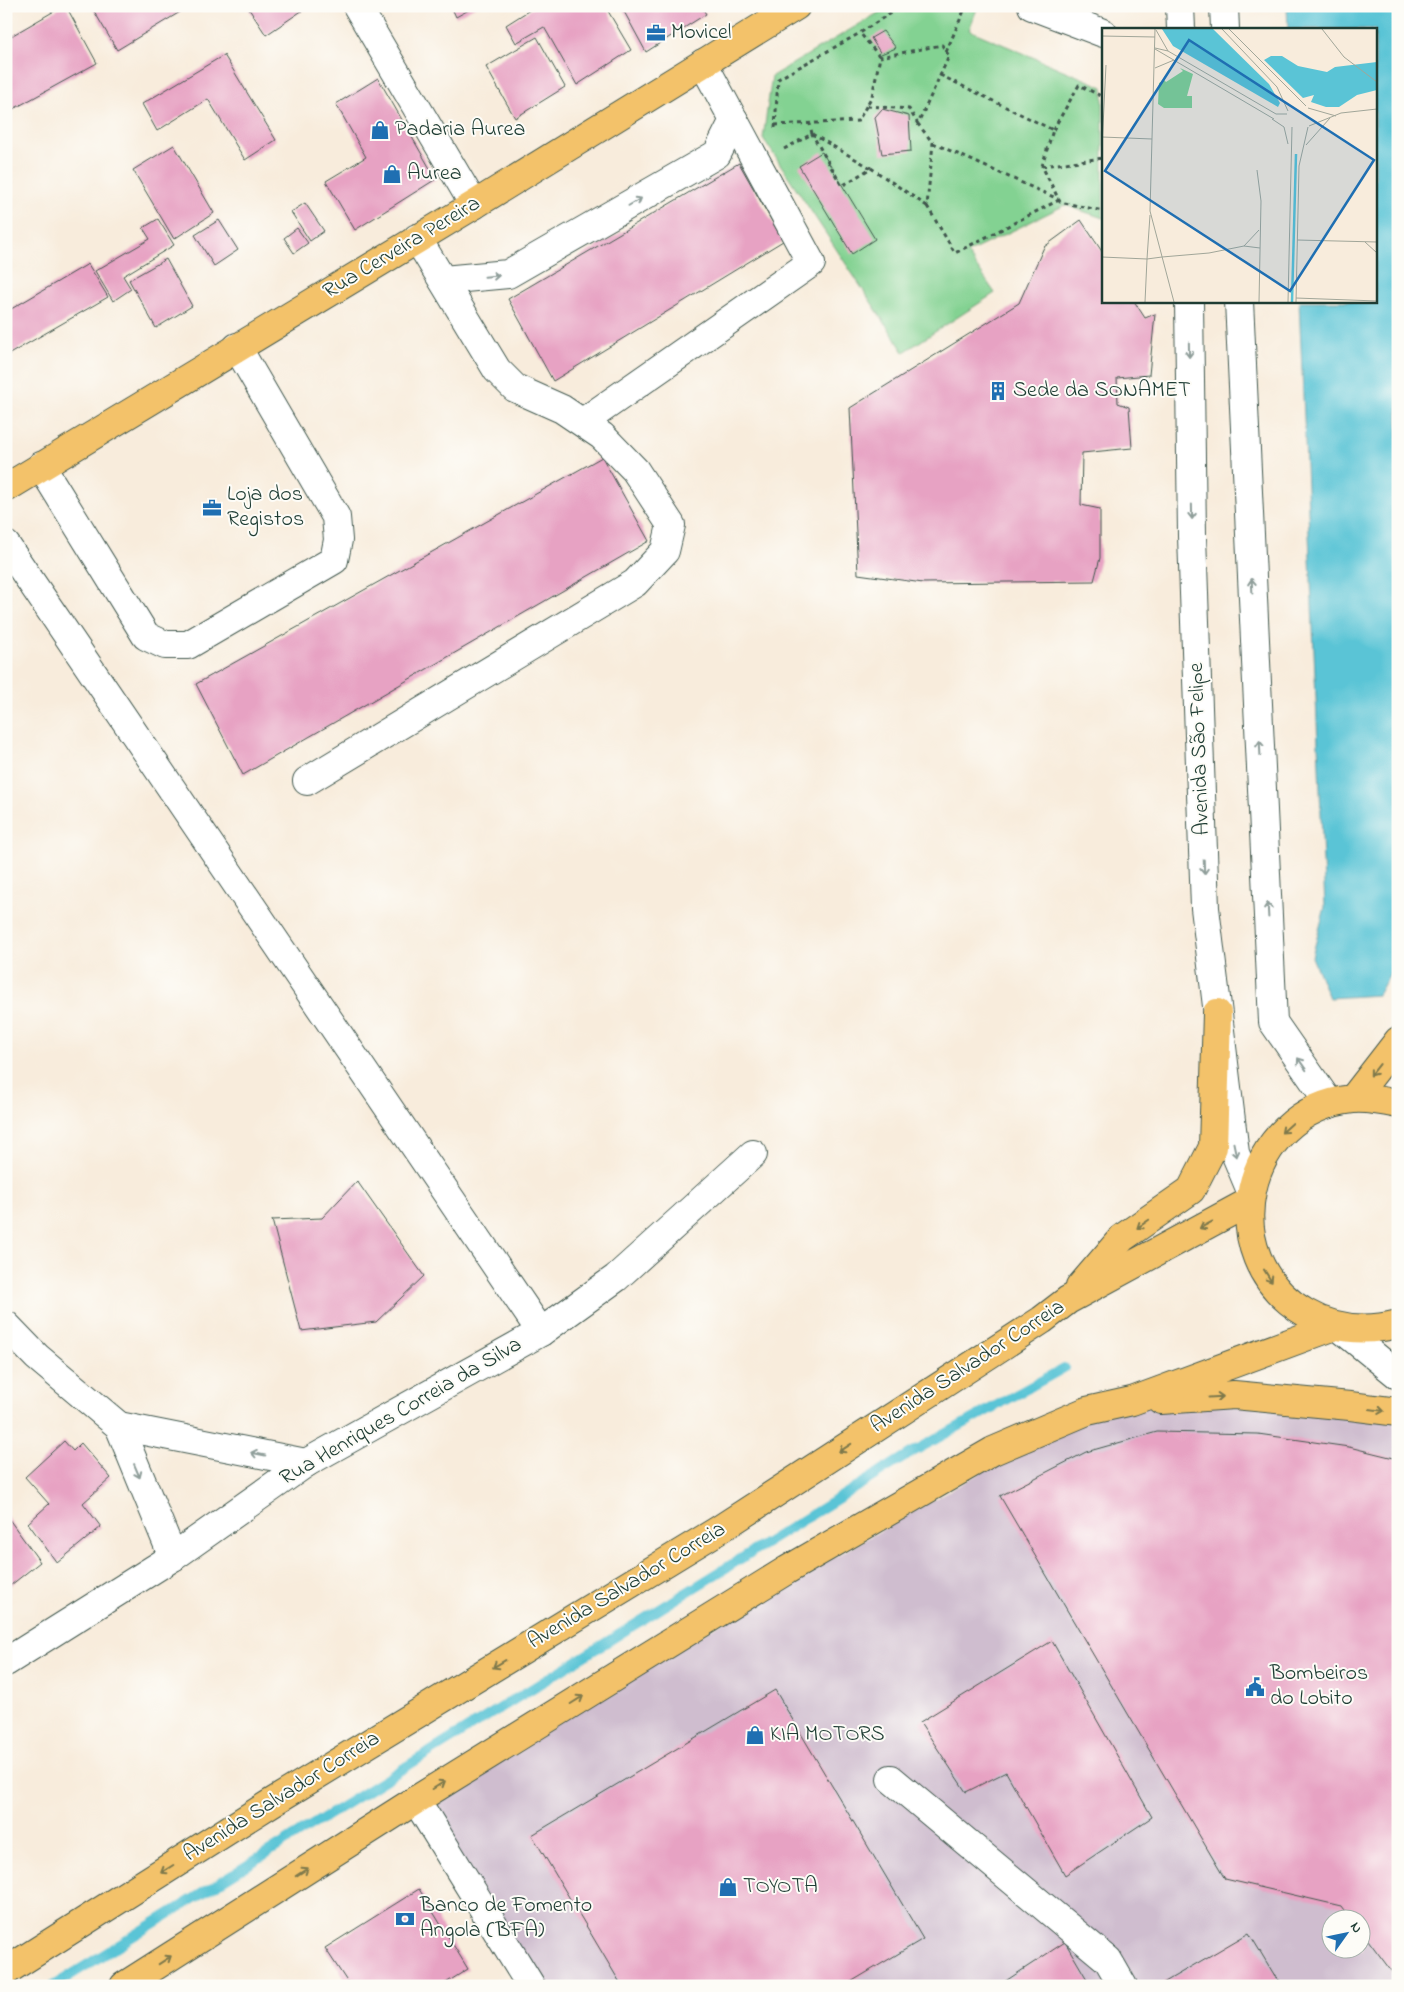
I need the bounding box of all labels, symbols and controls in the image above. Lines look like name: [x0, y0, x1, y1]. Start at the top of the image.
place label: Movicel: [671, 17, 732, 49]
office icon: Movicel: [645, 22, 667, 44]
inset map: [1102, 28, 1376, 302]
place label: Padaria Aurea: [395, 114, 525, 146]
shop icon: Padaria Aurea: [369, 119, 391, 141]
place label: Aurea: [407, 158, 462, 190]
shop icon: Aurea: [381, 163, 403, 185]
street label: Rua Cerveira Pereira: [317, 188, 487, 308]
one-way arrow: [627, 196, 641, 206]
one-way arrow: [483, 271, 499, 280]
one-way arrow: [1185, 342, 1194, 358]
place label: Sede da SONAMET: [1013, 375, 1191, 407]
building icon: Sede da SONAMET: [987, 380, 1009, 402]
place label: Loja dos Registos: [227, 479, 304, 537]
office icon: Loja dos Registos: [201, 497, 223, 519]
one-way arrow: [1187, 504, 1197, 520]
one-way arrow: [1248, 578, 1257, 594]
street label: Avenida São Felipe: [1181, 662, 1219, 836]
one-way arrow: [1256, 740, 1265, 756]
one-way arrow: [1199, 859, 1208, 875]
one-way arrow: [1263, 903, 1272, 919]
one-way arrow: [1297, 1057, 1307, 1071]
one-way arrow: [1370, 1063, 1381, 1076]
one-way arrow: [1280, 1122, 1293, 1134]
one-way arrow: [1231, 1142, 1240, 1158]
one-way arrow: [1136, 1219, 1150, 1229]
one-way arrow: [1199, 1220, 1214, 1230]
one-way arrow: [1263, 1268, 1273, 1282]
street label: Avenida Salvador Correia: [864, 1292, 1072, 1442]
street label: Rua Henriques Correia da Silva: [274, 1329, 528, 1495]
one-way arrow: [1207, 1392, 1223, 1401]
one-way arrow: [1369, 1405, 1385, 1415]
one-way arrow: [838, 1443, 852, 1453]
one-way arrow: [251, 1448, 267, 1458]
one-way arrow: [133, 1463, 143, 1478]
street label: Avenida Salvador Correia: [522, 1514, 732, 1658]
place label: Bombeiros do Lobito: [1269, 1658, 1368, 1715]
one-way arrow: [493, 1660, 507, 1670]
public building icon: Bombeiros do Lobito: [1244, 1676, 1266, 1698]
one-way arrow: [570, 1694, 584, 1704]
place label: KIA MOTORS: [770, 1719, 885, 1751]
street label: Avenida Salvador Correia: [178, 1724, 386, 1870]
shop icon: KIA MOTORS: [744, 1724, 766, 1746]
one-way arrow: [431, 1780, 445, 1790]
one-way arrow: [161, 1864, 175, 1874]
one-way arrow: [294, 1867, 308, 1877]
place label: TOYOTA: [743, 1871, 818, 1903]
shop icon: TOYOTA: [717, 1876, 739, 1898]
place label: Banco de Fomento Angola (BFA): [419, 1890, 592, 1948]
bank icon: Banco de Fomento Angola (BFA): [394, 1908, 416, 1930]
north arrow: [1322, 1910, 1372, 1960]
text: N: [1344, 1918, 1367, 1937]
one-way arrow: [157, 1954, 171, 1964]

